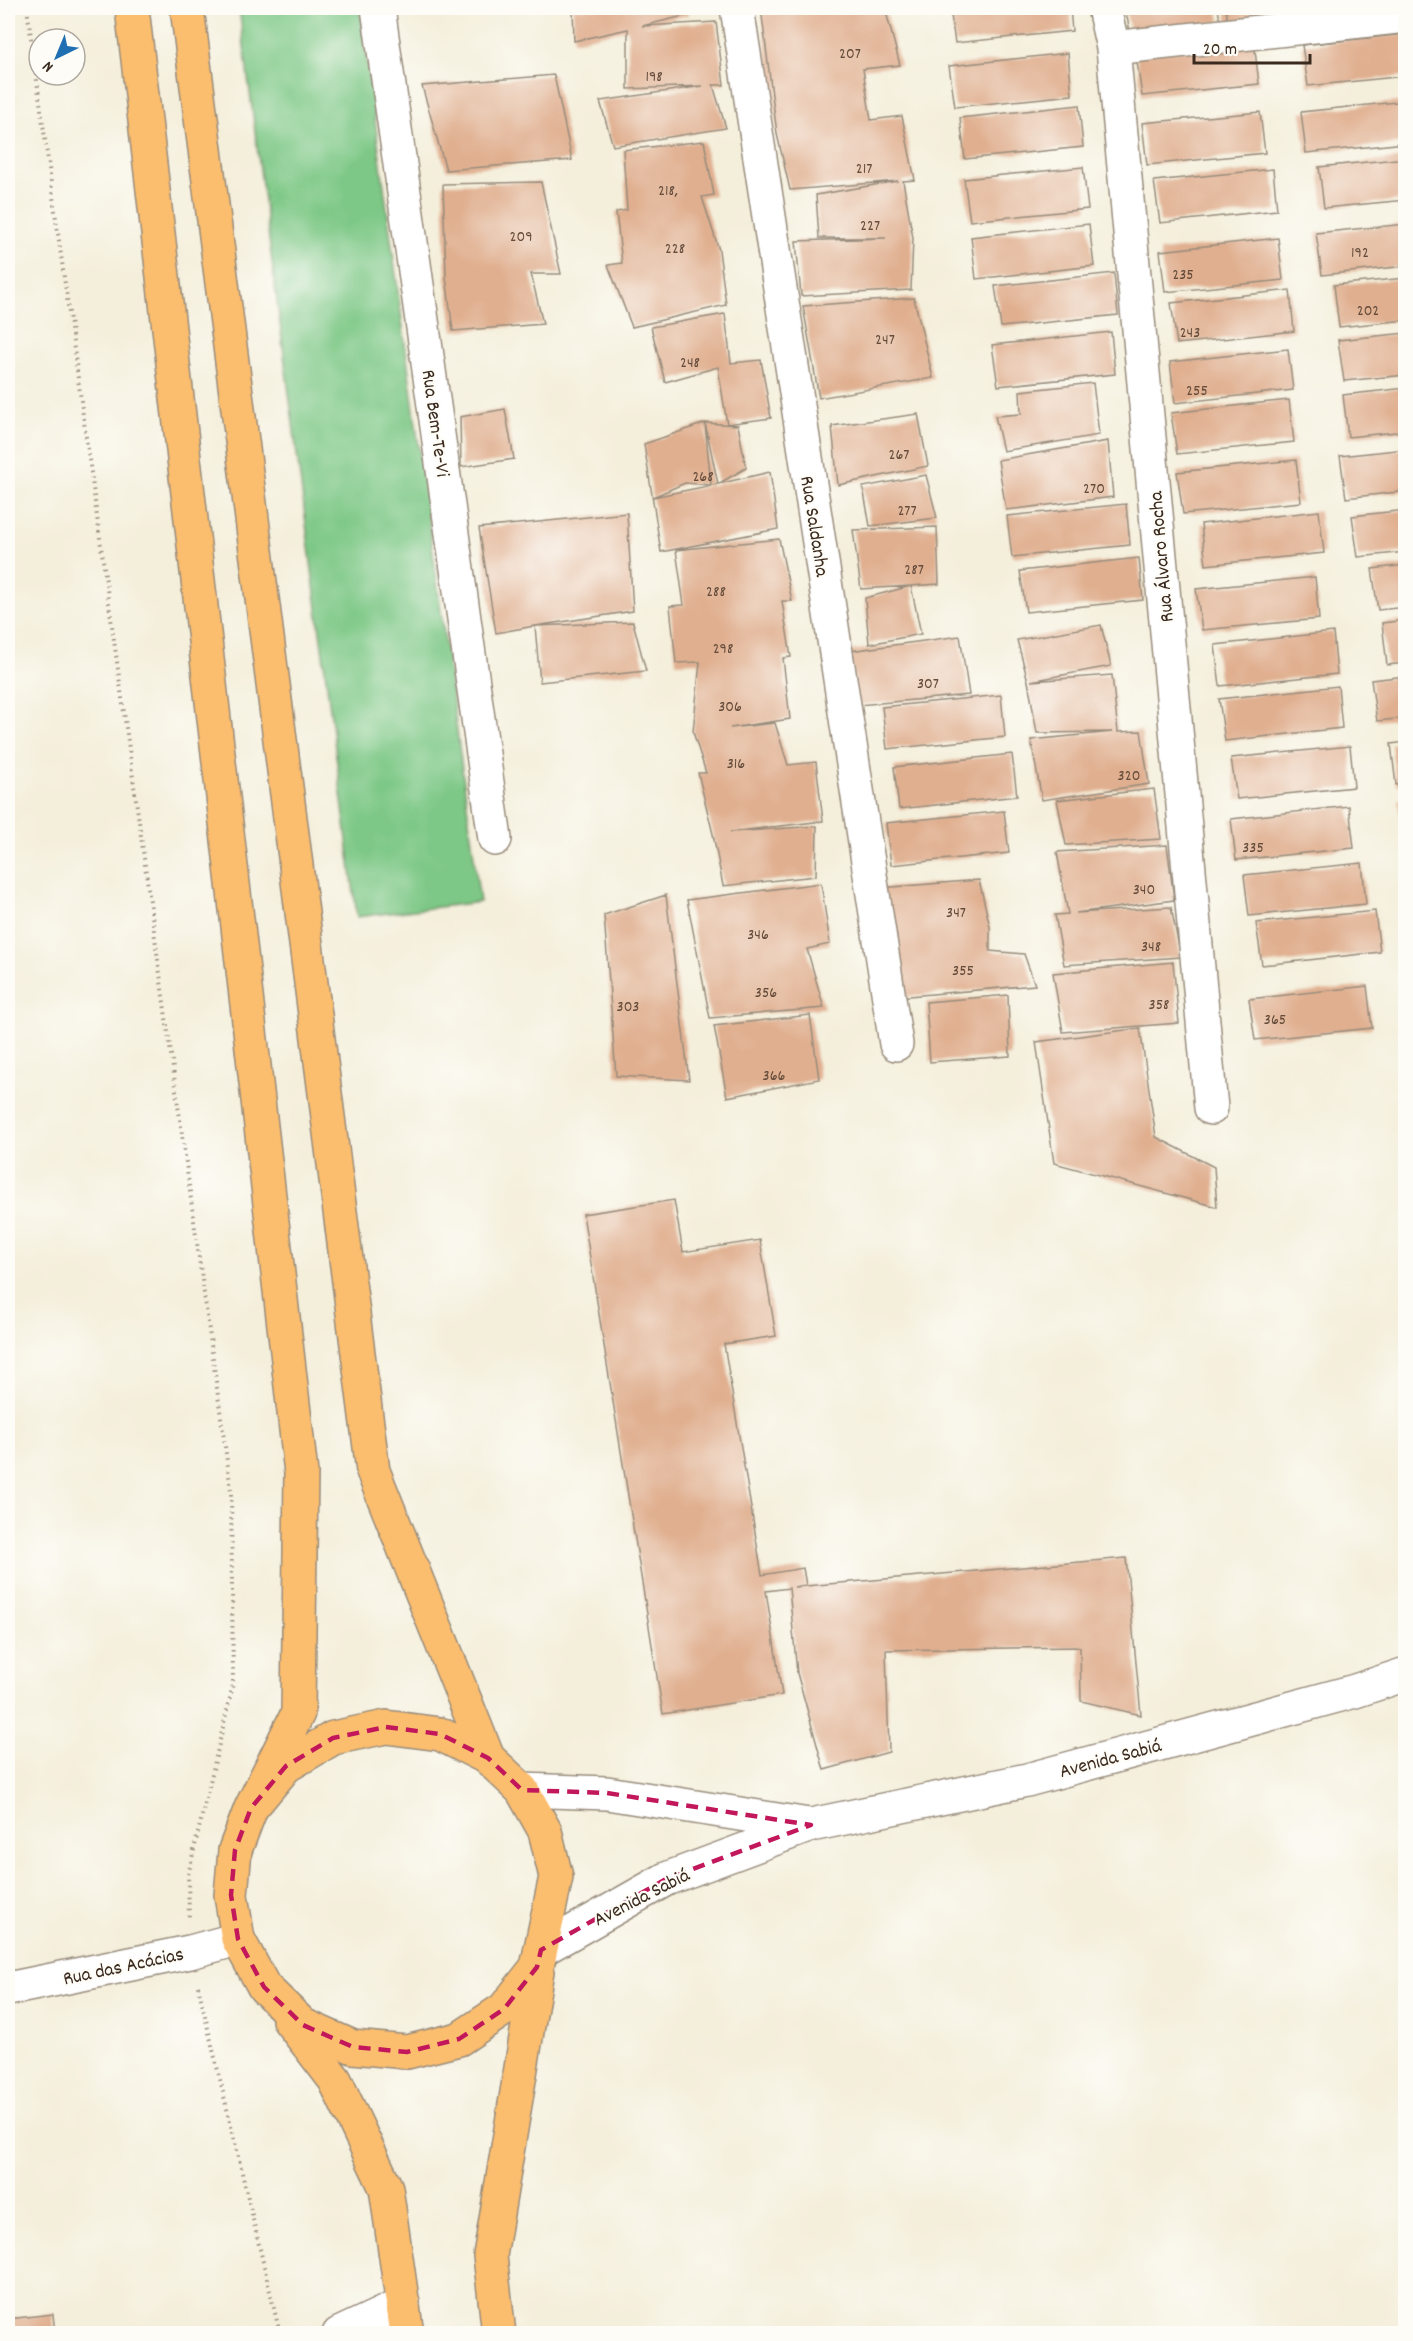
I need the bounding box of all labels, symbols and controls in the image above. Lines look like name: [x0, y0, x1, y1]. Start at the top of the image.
north arrow: [27, 27, 87, 87]
scale bar: [1194, 27, 1310, 65]
text: 20 m: [1203, 38, 1237, 63]
house number: 207: [839, 43, 861, 66]
text: N: [38, 55, 59, 77]
house number: 198: [645, 66, 663, 89]
house number: 217: [856, 158, 872, 181]
house number: 218,: [658, 180, 678, 203]
house number: 227: [860, 215, 880, 238]
house number: 209: [509, 226, 533, 249]
house number: 228: [665, 238, 685, 261]
house number: 192: [1351, 242, 1369, 265]
house number: 235: [1172, 264, 1194, 287]
house number: 202: [1357, 300, 1379, 323]
house number: 243: [1180, 322, 1200, 345]
house number: 247: [875, 329, 895, 352]
house number: 248: [680, 352, 700, 375]
street label: Rua Bem-Te-Vi: [413, 368, 455, 479]
house number: 255: [1186, 380, 1208, 403]
house number: 267: [889, 444, 909, 467]
house number: 268: [692, 466, 714, 489]
street label: Rua Saldanha: [791, 474, 835, 580]
house number: 270: [1083, 478, 1105, 501]
street label: Rua Álvaro Rocha: [1143, 490, 1183, 623]
house number: 277: [897, 500, 917, 523]
house number: 287: [904, 559, 924, 582]
house number: 288: [706, 581, 726, 604]
house number: 298: [713, 638, 733, 661]
house number: 307: [917, 673, 939, 696]
house number: 306: [718, 696, 742, 719]
house number: 316: [727, 753, 745, 776]
house number: 320: [1118, 765, 1140, 788]
house number: 335: [1242, 837, 1264, 860]
house number: 340: [1133, 879, 1155, 902]
house number: 347: [946, 902, 966, 925]
house number: 346: [747, 924, 769, 947]
house number: 348: [1141, 936, 1161, 959]
house number: 355: [952, 960, 974, 983]
house number: 356: [755, 982, 777, 1005]
house number: 358: [1149, 994, 1169, 1017]
house number: 303: [617, 996, 639, 1019]
house number: 365: [1264, 1009, 1286, 1032]
house number: 366: [763, 1065, 786, 1088]
street label: Avenida Sabiá: [1057, 1733, 1165, 1787]
street label: Avenida Sabiá: [589, 1862, 695, 1935]
street label: Rua das Acácias: [61, 1942, 186, 1994]

